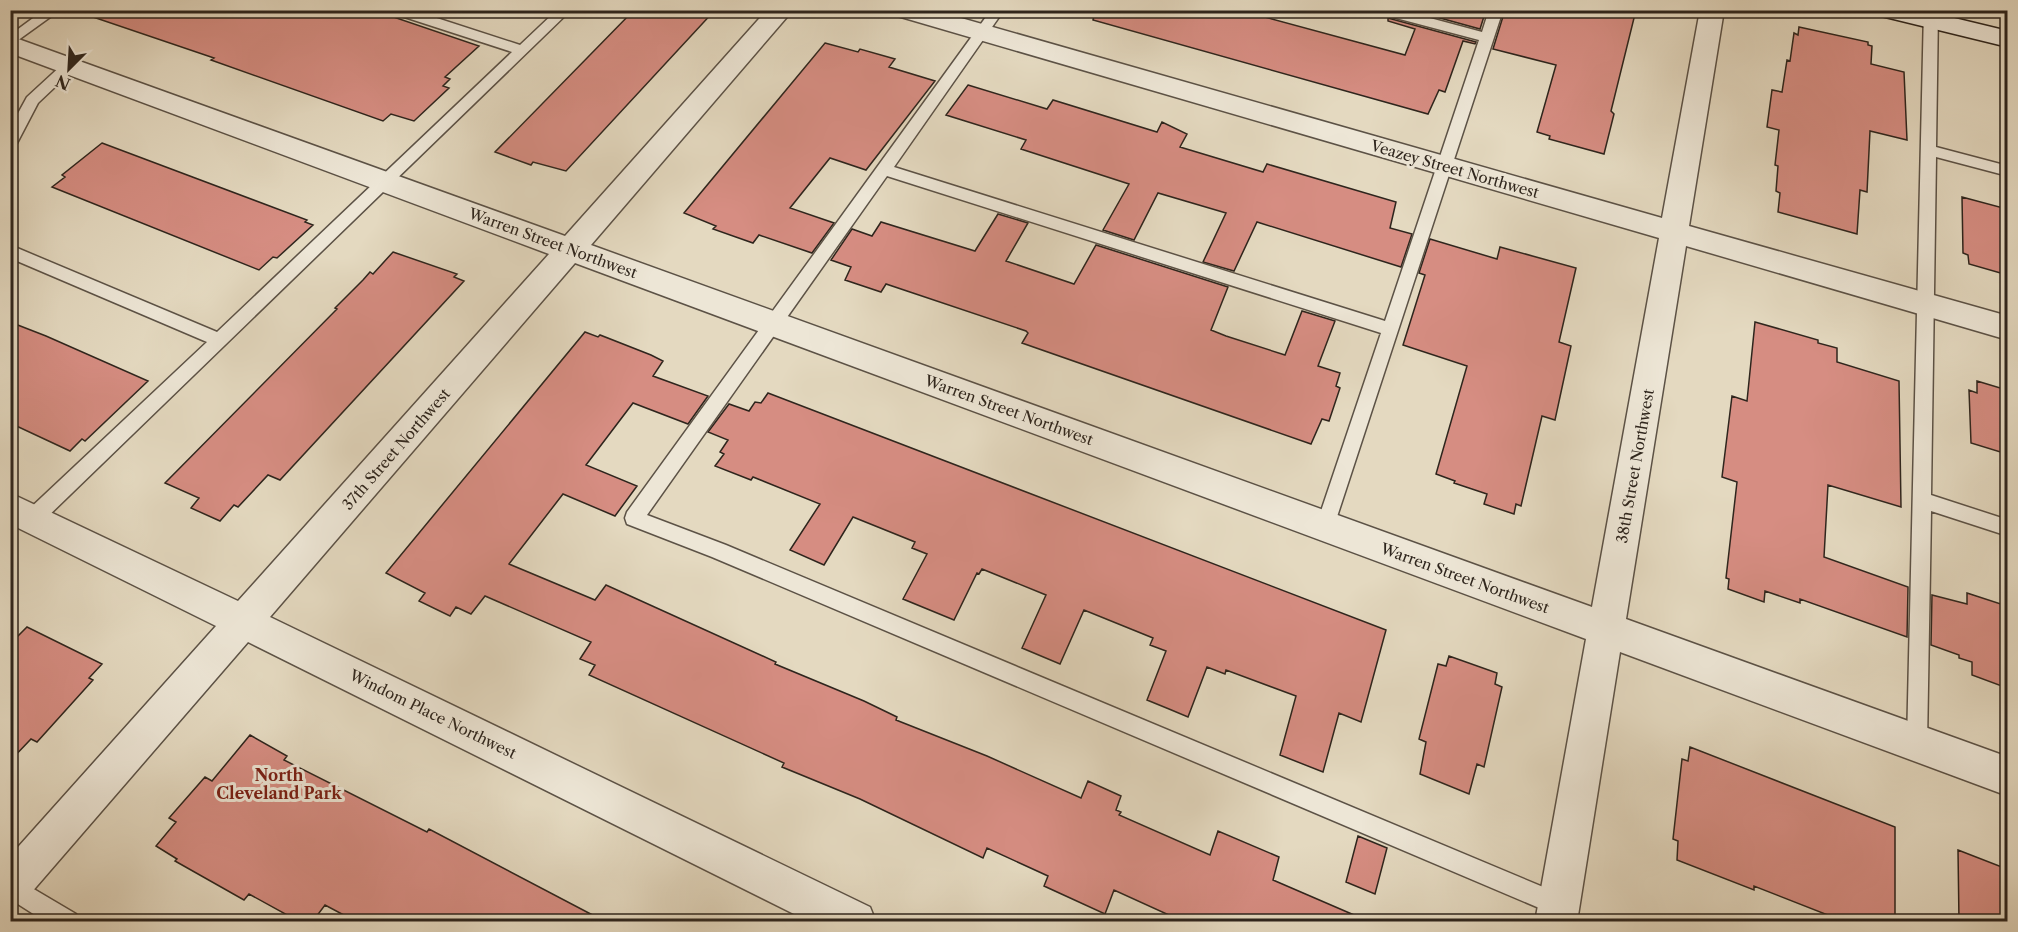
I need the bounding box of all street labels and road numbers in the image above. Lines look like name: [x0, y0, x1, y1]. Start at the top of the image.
street label: Veazey Street Northwest: [1368, 136, 1542, 202]
street label: Warren Street Northwest: [465, 203, 640, 283]
street label: Warren Street Northwest: [921, 370, 1096, 450]
street label: 37th Street Northwest: [338, 384, 454, 514]
street label: 38th Street Northwest: [1612, 387, 1658, 545]
street label: Warren Street Northwest: [1377, 538, 1552, 618]
street label: Windom Place Northwest: [346, 665, 520, 763]

